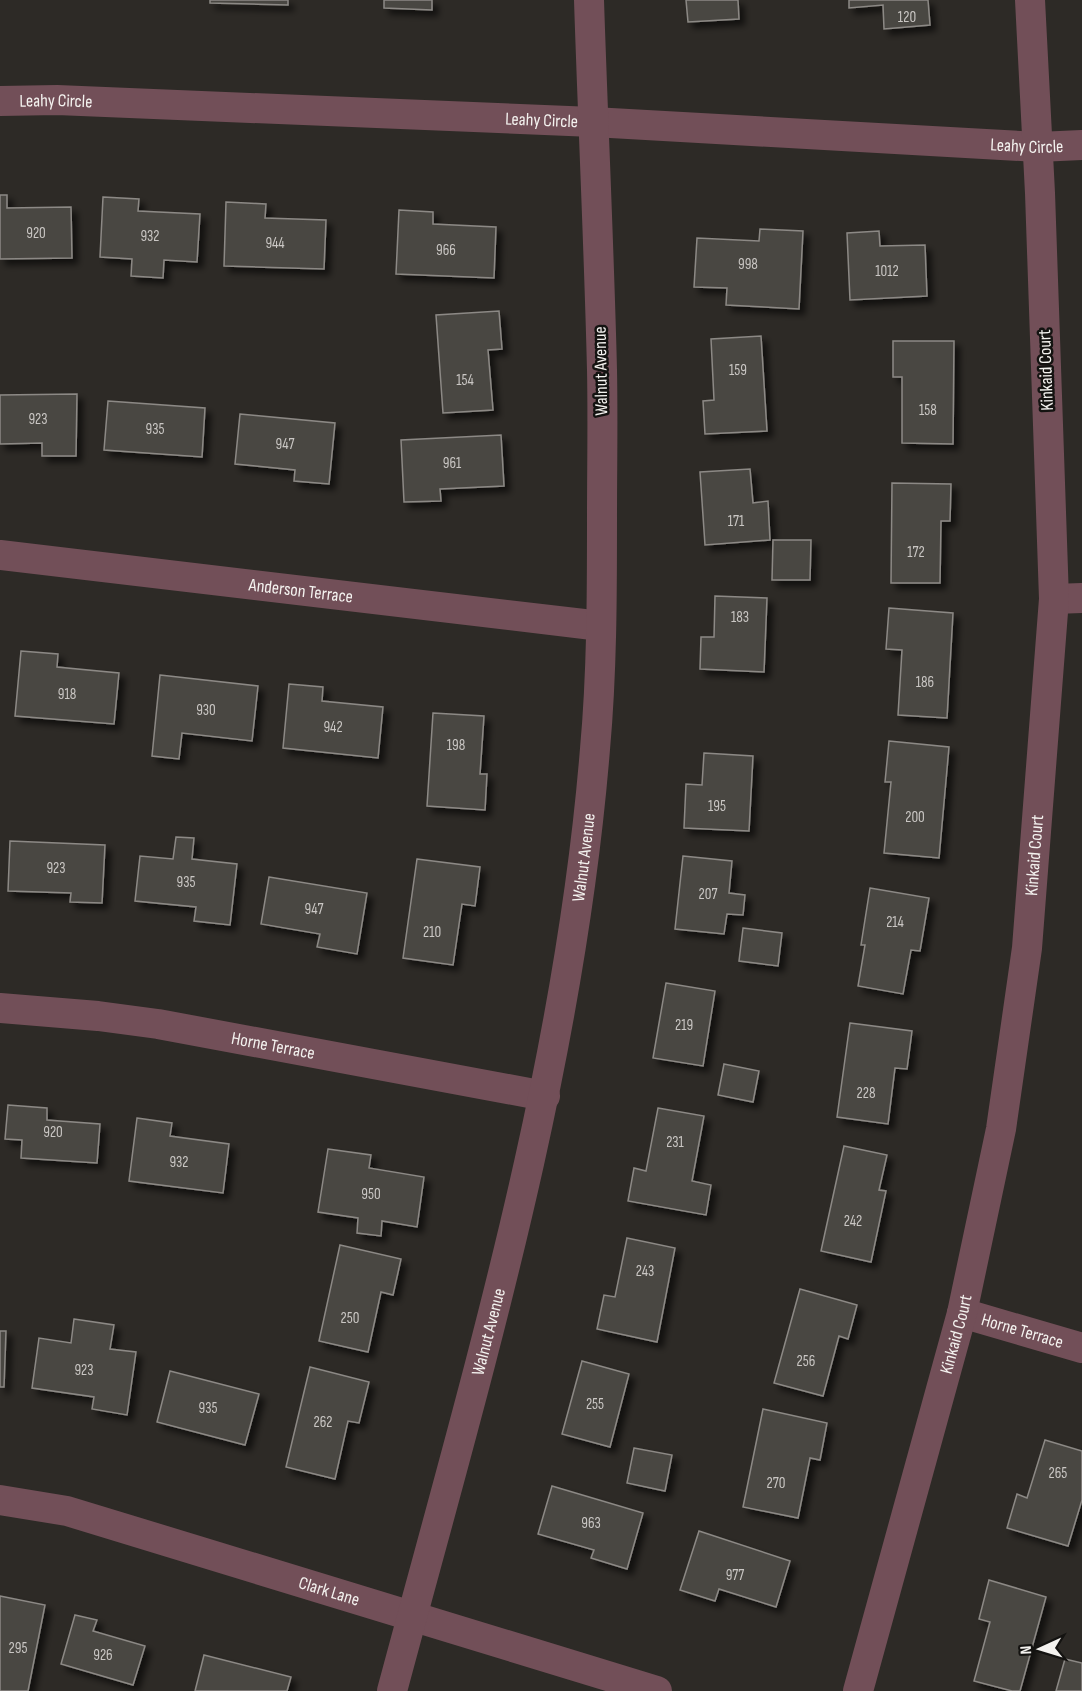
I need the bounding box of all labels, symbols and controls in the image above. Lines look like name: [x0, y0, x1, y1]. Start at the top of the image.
house number: 120: [898, 8, 916, 27]
street label: Leahy Circle: [19, 89, 93, 112]
street label: Leahy Circle: [505, 108, 578, 132]
street label: Leahy Circle: [990, 134, 1064, 158]
house number: 920: [26, 224, 46, 243]
house number: 932: [140, 227, 160, 246]
house number: 944: [265, 234, 285, 253]
house number: 966: [436, 241, 456, 260]
house number: 998: [738, 255, 758, 274]
house number: 1012: [875, 262, 899, 281]
street label: Walnut Avenue: [590, 326, 612, 416]
street label: Kinkaid Court: [1034, 329, 1058, 411]
house number: 159: [729, 361, 747, 380]
house number: 154: [456, 371, 474, 390]
house number: 158: [919, 401, 937, 420]
house number: 923: [28, 410, 48, 429]
house number: 935: [146, 420, 164, 439]
house number: 947: [276, 435, 294, 454]
house number: 961: [443, 454, 462, 473]
house number: 171: [728, 512, 745, 531]
house number: 172: [907, 543, 925, 562]
street label: Anderson Terrace: [247, 574, 354, 607]
house number: 183: [731, 608, 749, 627]
house number: 186: [916, 673, 934, 692]
house number: 918: [58, 685, 76, 704]
house number: 930: [196, 701, 216, 720]
house number: 942: [323, 718, 343, 737]
house number: 198: [447, 736, 465, 755]
house number: 195: [708, 797, 726, 816]
house number: 200: [905, 808, 925, 827]
street label: Walnut Avenue: [567, 812, 599, 903]
street label: Kinkaid Court: [1021, 813, 1048, 897]
house number: 923: [46, 859, 66, 878]
house number: 935: [177, 873, 195, 892]
house number: 207: [699, 885, 717, 904]
house number: 947: [305, 900, 323, 919]
house number: 214: [886, 913, 904, 932]
house number: 210: [423, 923, 441, 942]
house number: 219: [675, 1016, 693, 1035]
street label: Horne Terrace: [230, 1027, 317, 1063]
house number: 228: [857, 1084, 875, 1103]
house number: 920: [43, 1123, 63, 1142]
house number: 231: [666, 1133, 685, 1152]
house number: 932: [169, 1153, 189, 1172]
house number: 950: [361, 1185, 381, 1204]
house number: 242: [844, 1212, 862, 1231]
house number: 243: [636, 1262, 654, 1281]
street label: Walnut Avenue: [467, 1286, 510, 1378]
street label: Kinkaid Court: [935, 1292, 976, 1376]
house number: 250: [341, 1309, 359, 1328]
street label: Horne Terrace: [979, 1309, 1066, 1353]
house number: 256: [797, 1352, 815, 1371]
house number: 923: [74, 1361, 94, 1380]
house number: 255: [586, 1395, 604, 1414]
house number: 935: [199, 1399, 217, 1418]
house number: 262: [313, 1413, 333, 1432]
house number: 265: [1049, 1464, 1067, 1483]
house number: 270: [767, 1474, 785, 1493]
house number: 963: [581, 1514, 601, 1533]
house number: 977: [726, 1566, 744, 1585]
street label: Clark Lane: [296, 1572, 362, 1610]
north arrow: [1010, 1619, 1070, 1679]
house number: 295: [9, 1639, 27, 1658]
text: N: [1017, 1645, 1036, 1655]
house number: 926: [93, 1646, 113, 1665]

